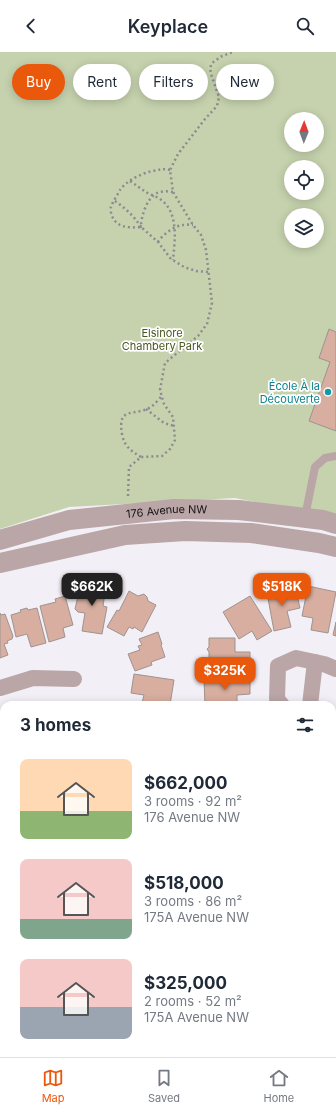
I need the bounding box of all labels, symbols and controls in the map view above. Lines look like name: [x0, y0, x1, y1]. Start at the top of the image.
icon: back: [20, 15, 42, 37]
icon: search: [294, 15, 316, 37]
text: Keyplace: [128, 16, 208, 37]
chip: Buy: [12, 64, 65, 100]
chip: Rent: [73, 64, 131, 100]
chip: Filters: [139, 64, 208, 100]
chip: New: [216, 64, 274, 100]
north arrow: [284, 112, 324, 152]
map controls: [284, 112, 324, 248]
button: locate: [284, 160, 324, 200]
button: layers: [284, 208, 324, 248]
park label: Elsinore Chambery Park: [122, 326, 202, 353]
place label: École À la Découverte: [260, 379, 320, 406]
marker: École À la Découverte: [323, 387, 333, 397]
street label: 176 Avenue NW: [125, 502, 208, 521]
pin: $662K: [64, 573, 120, 607]
pin: $518K: [254, 573, 310, 607]
text: $662K: [71, 578, 113, 594]
text: $518K: [262, 578, 302, 594]
pin: $325K: [197, 657, 253, 691]
text: $325K: [204, 662, 246, 678]
icon: filters: [294, 714, 316, 736]
text: 3 homes: [20, 715, 91, 735]
text: $662,000: [144, 773, 228, 793]
icon: home: [52, 775, 100, 823]
text: 3 rooms · 92 m²: [144, 793, 242, 809]
text: 176 Avenue NW: [144, 809, 240, 825]
text: $518,000: [144, 873, 224, 893]
icon: home: [52, 875, 100, 923]
text: 3 rooms · 86 m²: [144, 893, 242, 909]
text: 175A Avenue NW: [144, 909, 249, 925]
text: $325,000: [144, 973, 227, 993]
icon: home: [52, 975, 100, 1023]
text: 2 rooms · 52 m²: [144, 993, 242, 1009]
text: 175A Avenue NW: [144, 1009, 249, 1025]
tab: Map: [42, 1067, 65, 1105]
tab: Saved: [148, 1067, 180, 1105]
tab: Home: [263, 1067, 294, 1105]

